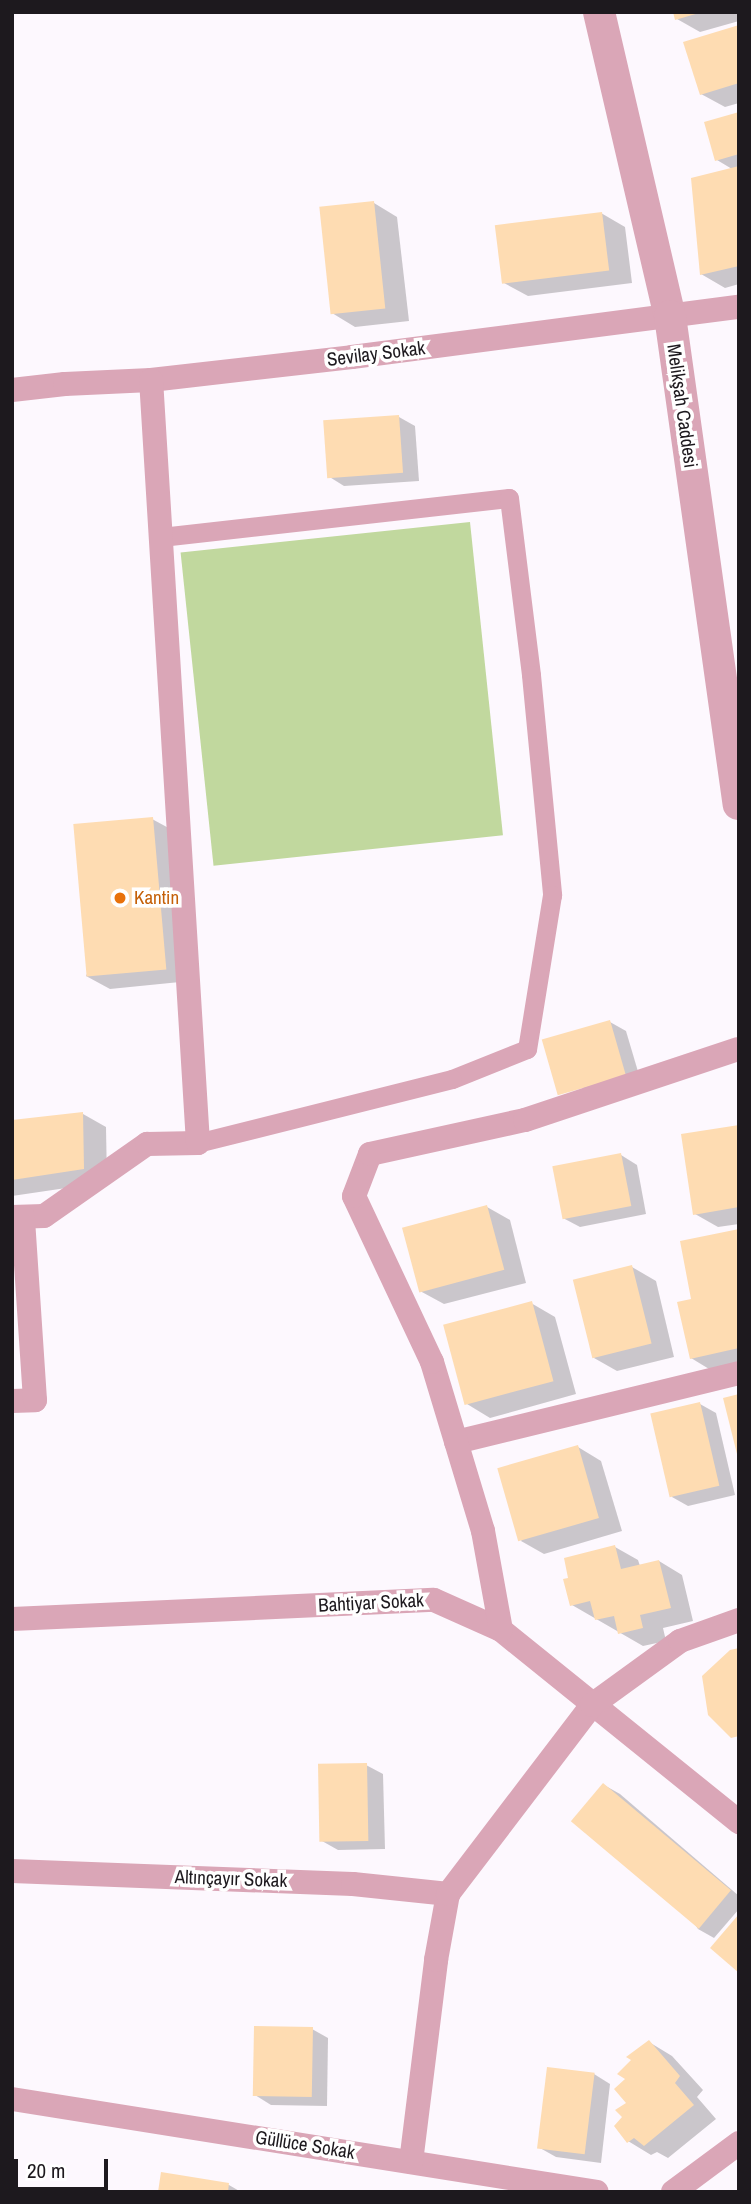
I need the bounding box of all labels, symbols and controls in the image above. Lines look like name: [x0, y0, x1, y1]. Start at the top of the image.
street label: Sevilay Sokak: [326, 337, 426, 371]
street label: Melikşah Caddesi: [662, 343, 702, 469]
place label: Kantin: [134, 887, 179, 909]
marker: Kantin: [112, 890, 128, 906]
street label: Bahtiyar Sokak: [318, 1589, 424, 1617]
street label: Altınçayır Sokak: [174, 1866, 288, 1892]
street label: Güllüce Sokak: [254, 2126, 356, 2164]
scale bar: [18, 2144, 112, 2188]
text: 20 m: [27, 2156, 65, 2185]

